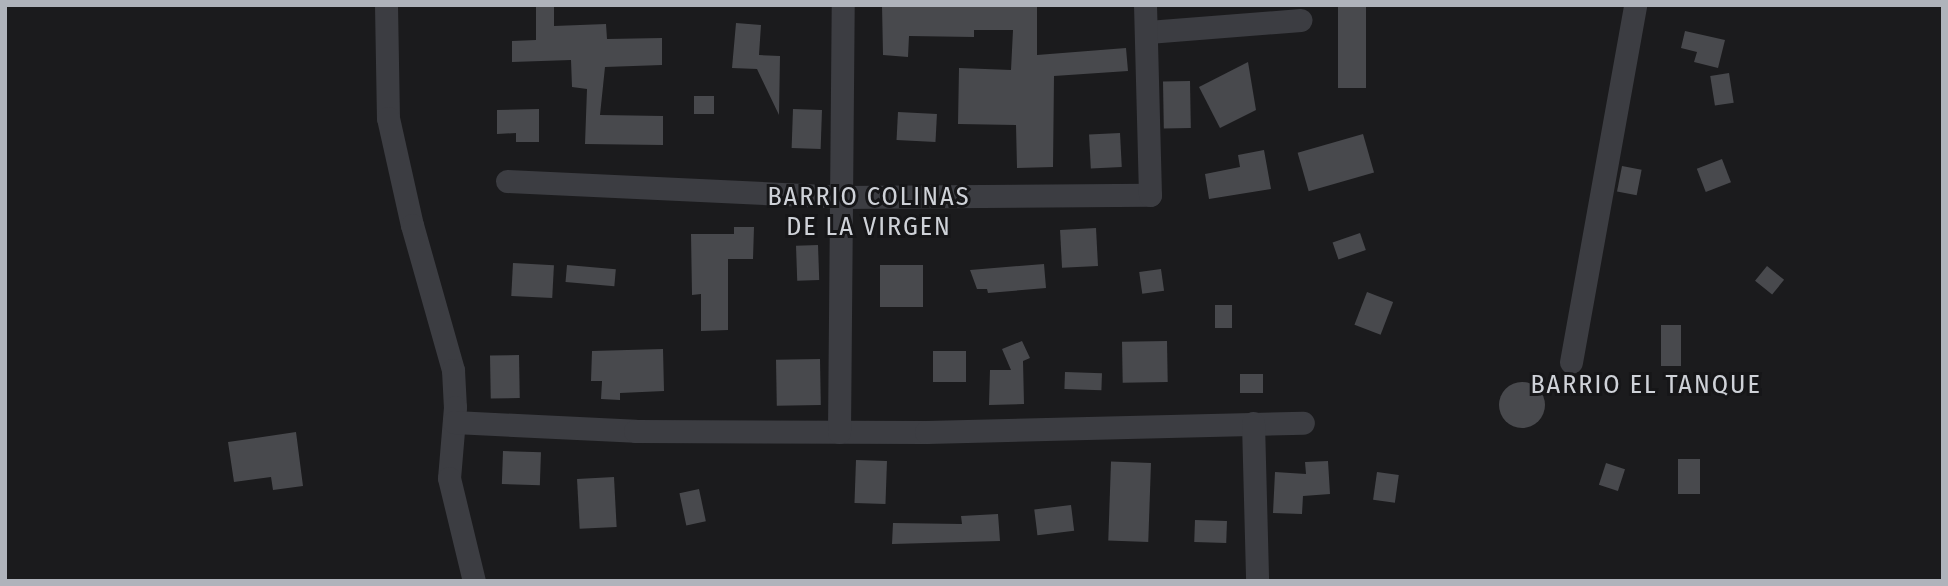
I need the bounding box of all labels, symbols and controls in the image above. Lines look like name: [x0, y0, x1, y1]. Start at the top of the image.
district label: BARRIO COLINAS DE LA VIRGEN: [769, 181, 969, 242]
district label: BARRIO EL TANQUE: [1532, 369, 1760, 401]

